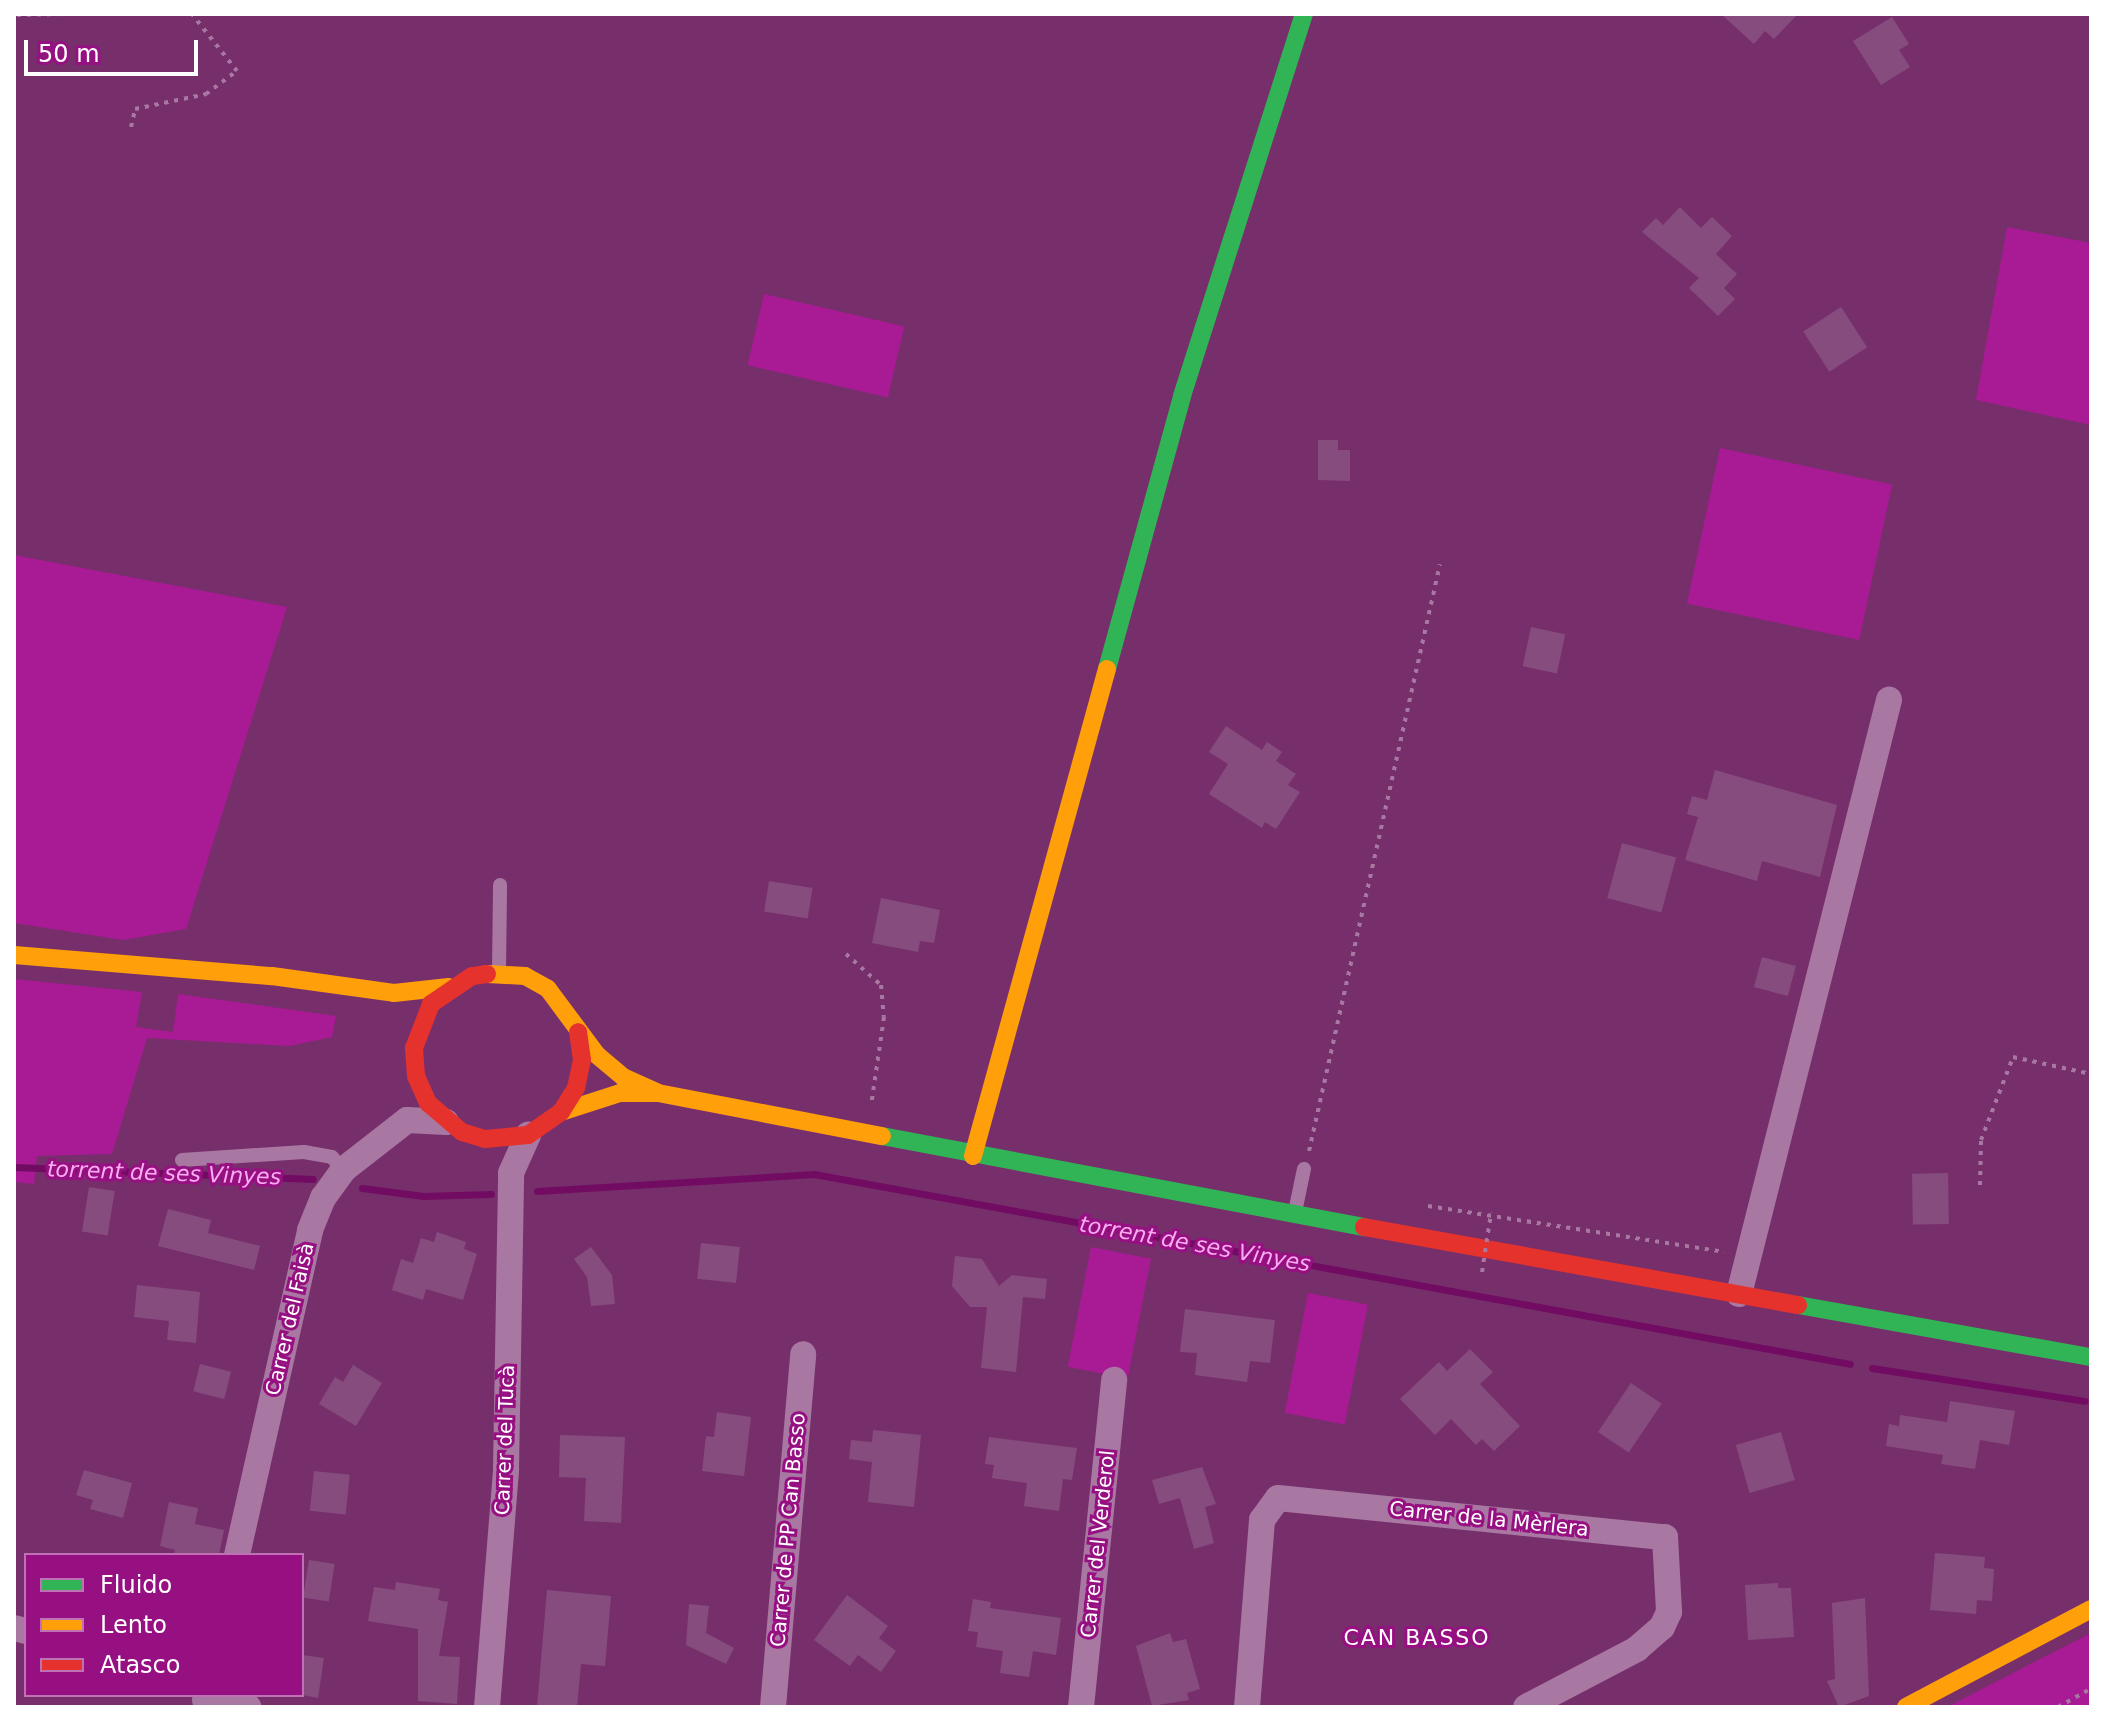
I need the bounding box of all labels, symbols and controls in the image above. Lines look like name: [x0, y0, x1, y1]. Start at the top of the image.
scale bar: [28, 24, 202, 74]
text: 50 m: [38, 40, 100, 68]
water label: torrent de ses Vinyes: [46, 1156, 282, 1190]
water label: torrent de ses Vinyes: [1077, 1211, 1313, 1277]
street label: Carrer del Faisà: [261, 1240, 319, 1398]
street label: Carrer del Tucà: [490, 1364, 520, 1516]
street label: Carrer de PP Can Basso: [766, 1412, 810, 1648]
street label: Carrer del Verderol: [1076, 1449, 1120, 1639]
street label: Carrer de la Mèrlera: [1388, 1497, 1590, 1541]
legend: [24, 1553, 304, 1697]
text: Fluido: [100, 1571, 172, 1599]
text: Lento: [100, 1611, 167, 1639]
district label: CAN BASSO: [1343, 1625, 1491, 1651]
text: Atasco: [100, 1651, 181, 1679]

